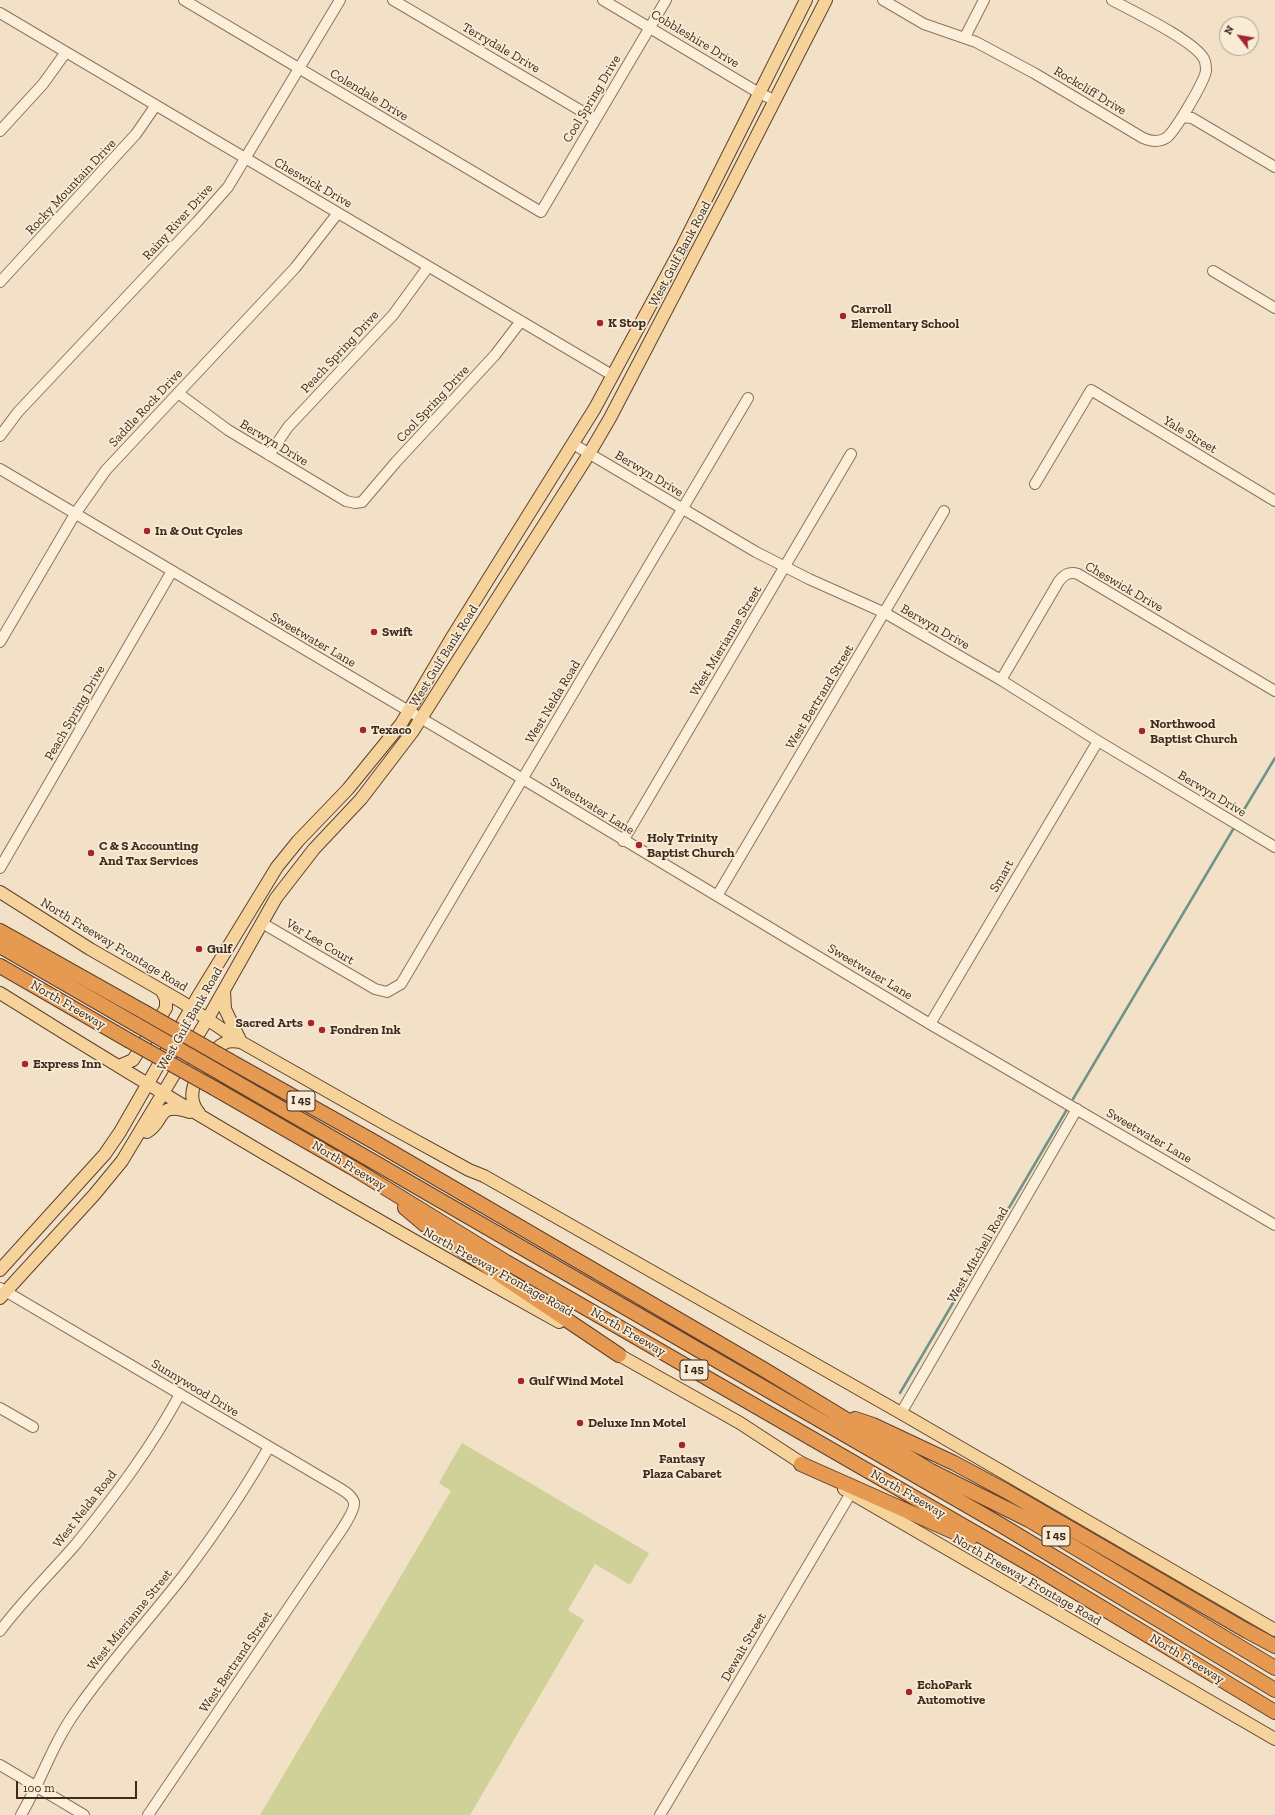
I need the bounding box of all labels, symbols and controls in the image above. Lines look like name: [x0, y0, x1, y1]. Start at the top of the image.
street label: Cobbleshire Drive: [648, 6, 742, 72]
north arrow: [1219, 16, 1259, 56]
street label: Terrydale Drive: [459, 19, 543, 77]
text: N: [1221, 23, 1237, 37]
street label: Cool Spring Drive: [560, 52, 624, 146]
street label: Rockcliff Drive: [1051, 63, 1129, 119]
street label: Colendale Drive: [327, 65, 411, 125]
street label: Rocky Mountain Drive: [23, 136, 119, 238]
street label: Cheswick Drive: [271, 154, 355, 212]
street label: Rainy River Drive: [140, 180, 216, 264]
street label: West Gulf Bank Road: [646, 199, 714, 309]
place label: Carroll Elementary School: [851, 301, 959, 332]
street label: Peach Spring Drive: [298, 308, 382, 396]
marker: Carroll Elementary School: [838, 311, 848, 321]
place label: K Stop: [608, 315, 646, 331]
marker: K Stop: [595, 318, 605, 328]
street label: Cool Spring Drive: [393, 362, 473, 446]
street label: Saddle Rock Drive: [106, 366, 186, 450]
street label: Yale Street: [1160, 413, 1220, 457]
street label: Berwyn Drive: [237, 416, 311, 470]
street label: Berwyn Drive: [612, 447, 686, 501]
place label: In & Out Cycles: [155, 523, 243, 539]
marker: In & Out Cycles: [142, 526, 152, 536]
street label: Cheswick Drive: [1082, 558, 1166, 616]
street label: West Mierianne Street: [687, 583, 765, 699]
street label: Berwyn Drive: [898, 601, 972, 653]
street label: West Gulf Bank Road: [406, 602, 482, 710]
street label: Sweetwater Lane: [267, 609, 359, 671]
place label: Swift: [382, 624, 413, 640]
marker: Swift: [369, 627, 379, 637]
street label: West Bertrand Street: [783, 642, 857, 752]
street label: West Nelda Road: [522, 658, 584, 746]
street label: Peach Spring Drive: [41, 663, 109, 763]
place label: Northwood Baptist Church: [1150, 716, 1238, 747]
place label: Texaco: [371, 722, 412, 738]
marker: Texaco: [358, 725, 368, 735]
marker: Northwood Baptist Church: [1137, 726, 1147, 736]
street label: Berwyn Drive: [1175, 767, 1249, 821]
street label: Sweetwater Lane: [547, 774, 637, 838]
place label: Holy Trinity Baptist Church: [647, 830, 735, 861]
place label: C & S Accounting And Tax Services: [99, 838, 198, 869]
marker: Holy Trinity Baptist Church: [634, 840, 644, 850]
marker: C & S Accounting And Tax Services: [86, 848, 96, 858]
street label: Smart: [987, 857, 1017, 895]
street label: North Freeway Frontage Road: [38, 895, 190, 995]
street label: Ver Lee Court: [283, 915, 357, 969]
place label: Gulf: [207, 941, 232, 957]
street label: Sweetwater Lane: [825, 941, 915, 1003]
marker: Gulf: [194, 944, 204, 954]
street label: West Gulf Bank Road: [154, 964, 226, 1074]
street label: North Freeway: [28, 977, 108, 1033]
place label: Sacred Arts: [235, 1015, 303, 1031]
marker: Sacred Arts: [306, 1018, 316, 1028]
place label: Fondren Ink: [330, 1022, 401, 1038]
marker: Fondren Ink: [317, 1025, 327, 1035]
place label: Express Inn: [33, 1056, 101, 1072]
marker: Express Inn: [20, 1059, 30, 1069]
road number: I 45: [287, 1091, 315, 1111]
street label: Sweetwater Lane: [1103, 1105, 1195, 1167]
street label: North Freeway: [309, 1138, 389, 1194]
street label: West Mitchell Road: [944, 1204, 1012, 1306]
street label: North Freeway Frontage Road: [420, 1224, 576, 1320]
street label: North Freeway: [588, 1304, 668, 1360]
street label: Sunnywood Drive: [148, 1356, 242, 1420]
road number: I 45: [680, 1360, 708, 1380]
place label: Gulf Wind Motel: [529, 1373, 623, 1389]
marker: Gulf Wind Motel: [516, 1376, 526, 1386]
place label: Deluxe Inn Motel: [588, 1415, 686, 1431]
marker: Deluxe Inn Motel: [575, 1418, 585, 1428]
marker: Fantasy Plaza Cabaret: [677, 1440, 687, 1450]
place label: Fantasy Plaza Cabaret: [642, 1451, 722, 1482]
street label: North Freeway: [868, 1466, 948, 1522]
street label: West Nelda Road: [50, 1467, 120, 1551]
road number: I 45: [1042, 1526, 1070, 1546]
street label: North Freeway Frontage Road: [950, 1531, 1104, 1629]
street label: West Mierianne Street: [84, 1566, 176, 1674]
street label: West Bertrand Street: [196, 1608, 276, 1716]
street label: Dewalt Street: [718, 1610, 770, 1684]
street label: North Freeway: [1147, 1631, 1227, 1687]
place label: EchoPark Automotive: [917, 1677, 985, 1708]
marker: EchoPark Automotive: [904, 1687, 914, 1697]
scale bar: [18, 1773, 139, 1799]
text: 100 m: [23, 1781, 55, 1795]

